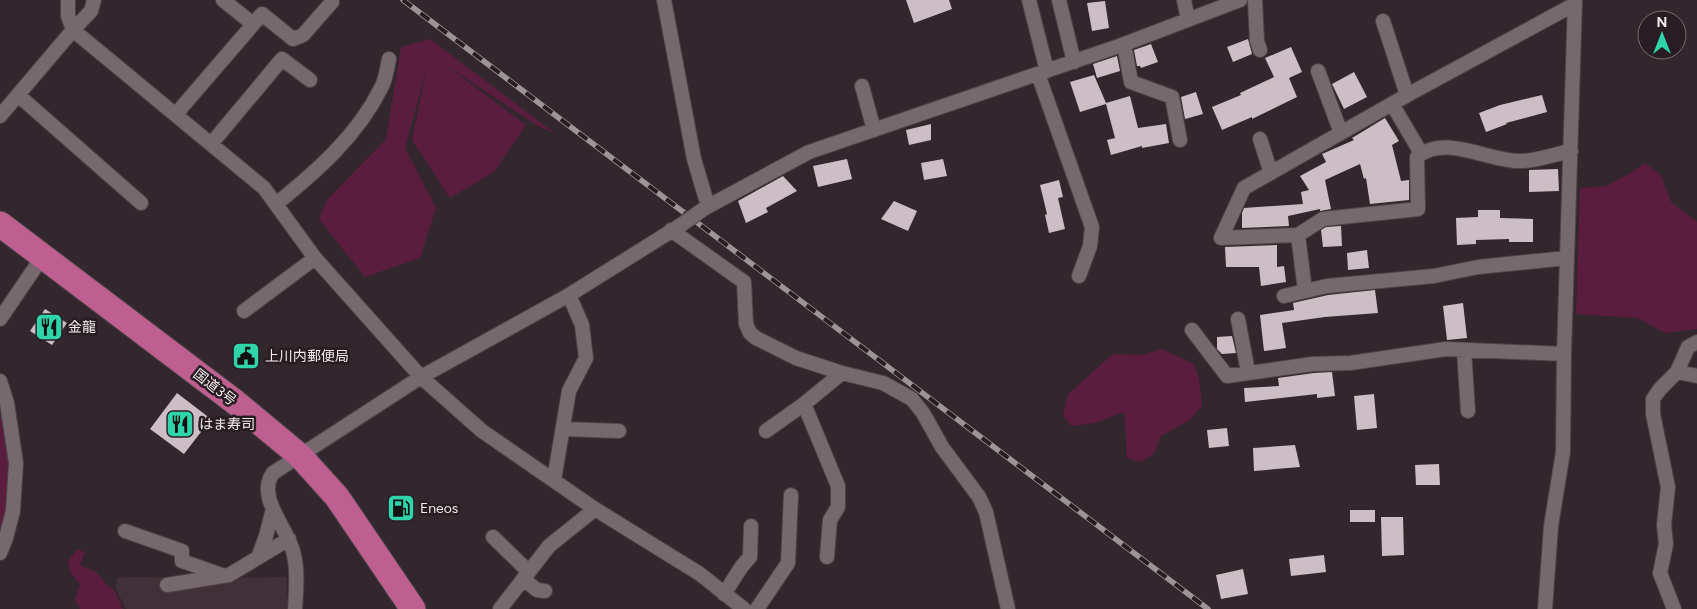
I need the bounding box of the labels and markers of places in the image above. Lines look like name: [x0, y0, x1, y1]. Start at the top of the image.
restaurant icon: 金龍: [34, 312, 64, 342]
place label: 金龍: [68, 319, 96, 336]
public building icon: 上川内郵便局: [231, 341, 261, 371]
place label: 上川内郵便局: [265, 348, 349, 365]
restaurant icon: はま寿司: [165, 409, 195, 439]
place label: はま寿司: [199, 416, 255, 433]
fuel station icon: Eneos: [386, 493, 416, 523]
place label: Eneos: [420, 500, 458, 517]

